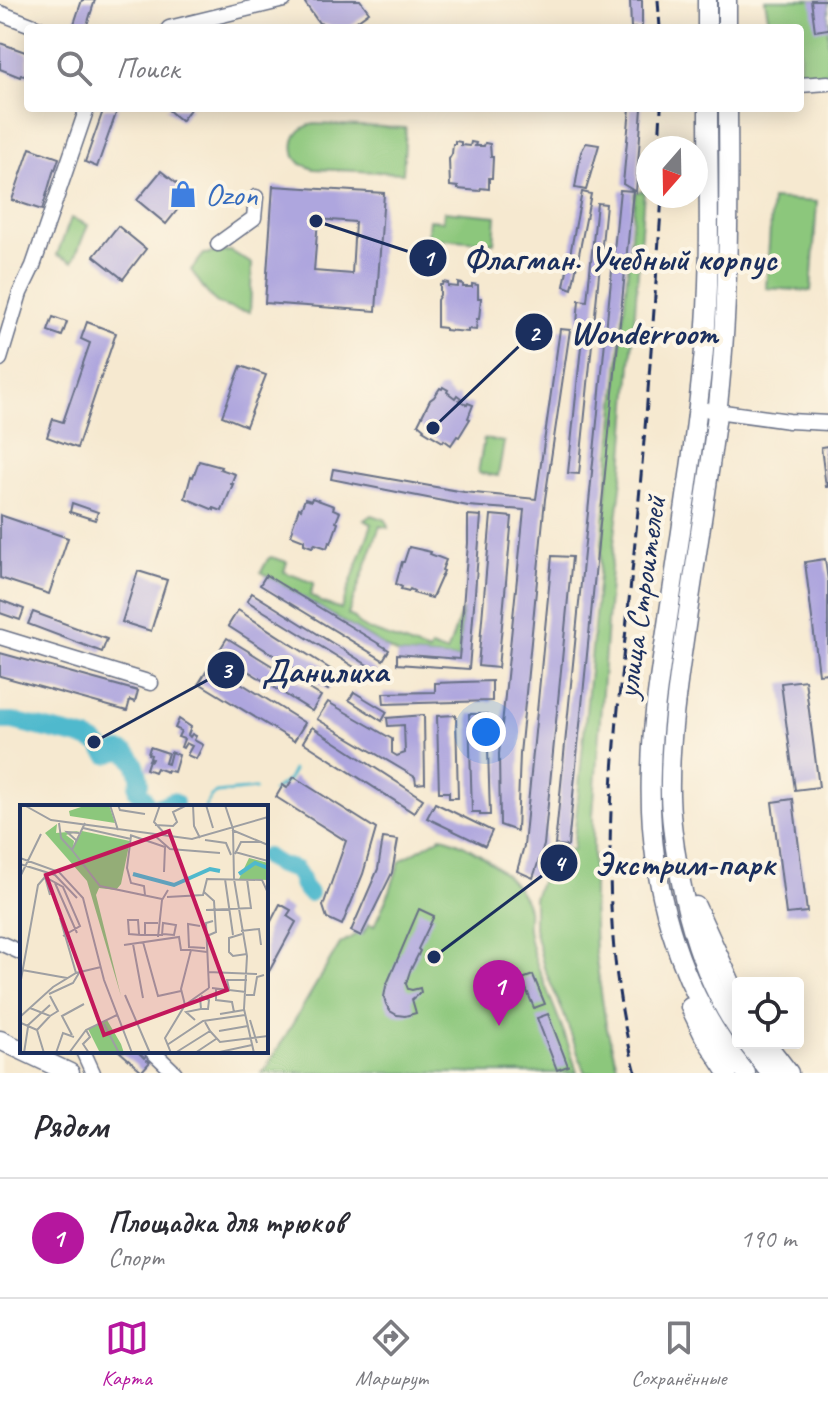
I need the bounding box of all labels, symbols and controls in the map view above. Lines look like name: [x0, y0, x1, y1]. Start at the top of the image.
search box: [24, 24, 804, 112]
icon: search: [52, 46, 96, 90]
text: Поиск: [116, 49, 179, 87]
north arrow: [636, 136, 708, 208]
place label: Ozon: [205, 174, 258, 215]
shop icon: Ozon: [168, 179, 198, 209]
callout: Флагман. Учебный корпус: [408, 229, 793, 287]
text: Флагман. Учебный корпус: [464, 237, 778, 280]
text: 1: [423, 243, 437, 273]
callout: Wonderroom: [514, 303, 733, 361]
text: Wonderroom: [570, 311, 720, 354]
text: 2: [529, 318, 542, 348]
street label: улица Строителей: [606, 492, 676, 703]
callout: Данилиха: [206, 641, 404, 699]
text: Данилиха: [262, 649, 391, 692]
text: 3: [221, 655, 234, 685]
your location: [466, 712, 506, 752]
inset map: [20, 805, 268, 1053]
callout: Экстрим-парк: [539, 834, 791, 892]
text: Экстрим-парк: [595, 842, 777, 885]
text: 4: [554, 848, 568, 878]
pin: 1: [473, 960, 525, 1026]
map controls: [732, 977, 804, 1049]
button: locate: [732, 977, 804, 1049]
text: Рядом: [32, 1104, 108, 1147]
text: Площадка для трюков: [108, 1203, 345, 1241]
text: 1: [52, 1222, 64, 1255]
text: 190 m: [740, 1222, 796, 1255]
text: Спорт: [108, 1241, 164, 1274]
tab: Карта: [102, 1316, 152, 1392]
tab: Маршрут: [355, 1316, 428, 1392]
tab: Сохранённые: [631, 1316, 726, 1392]

